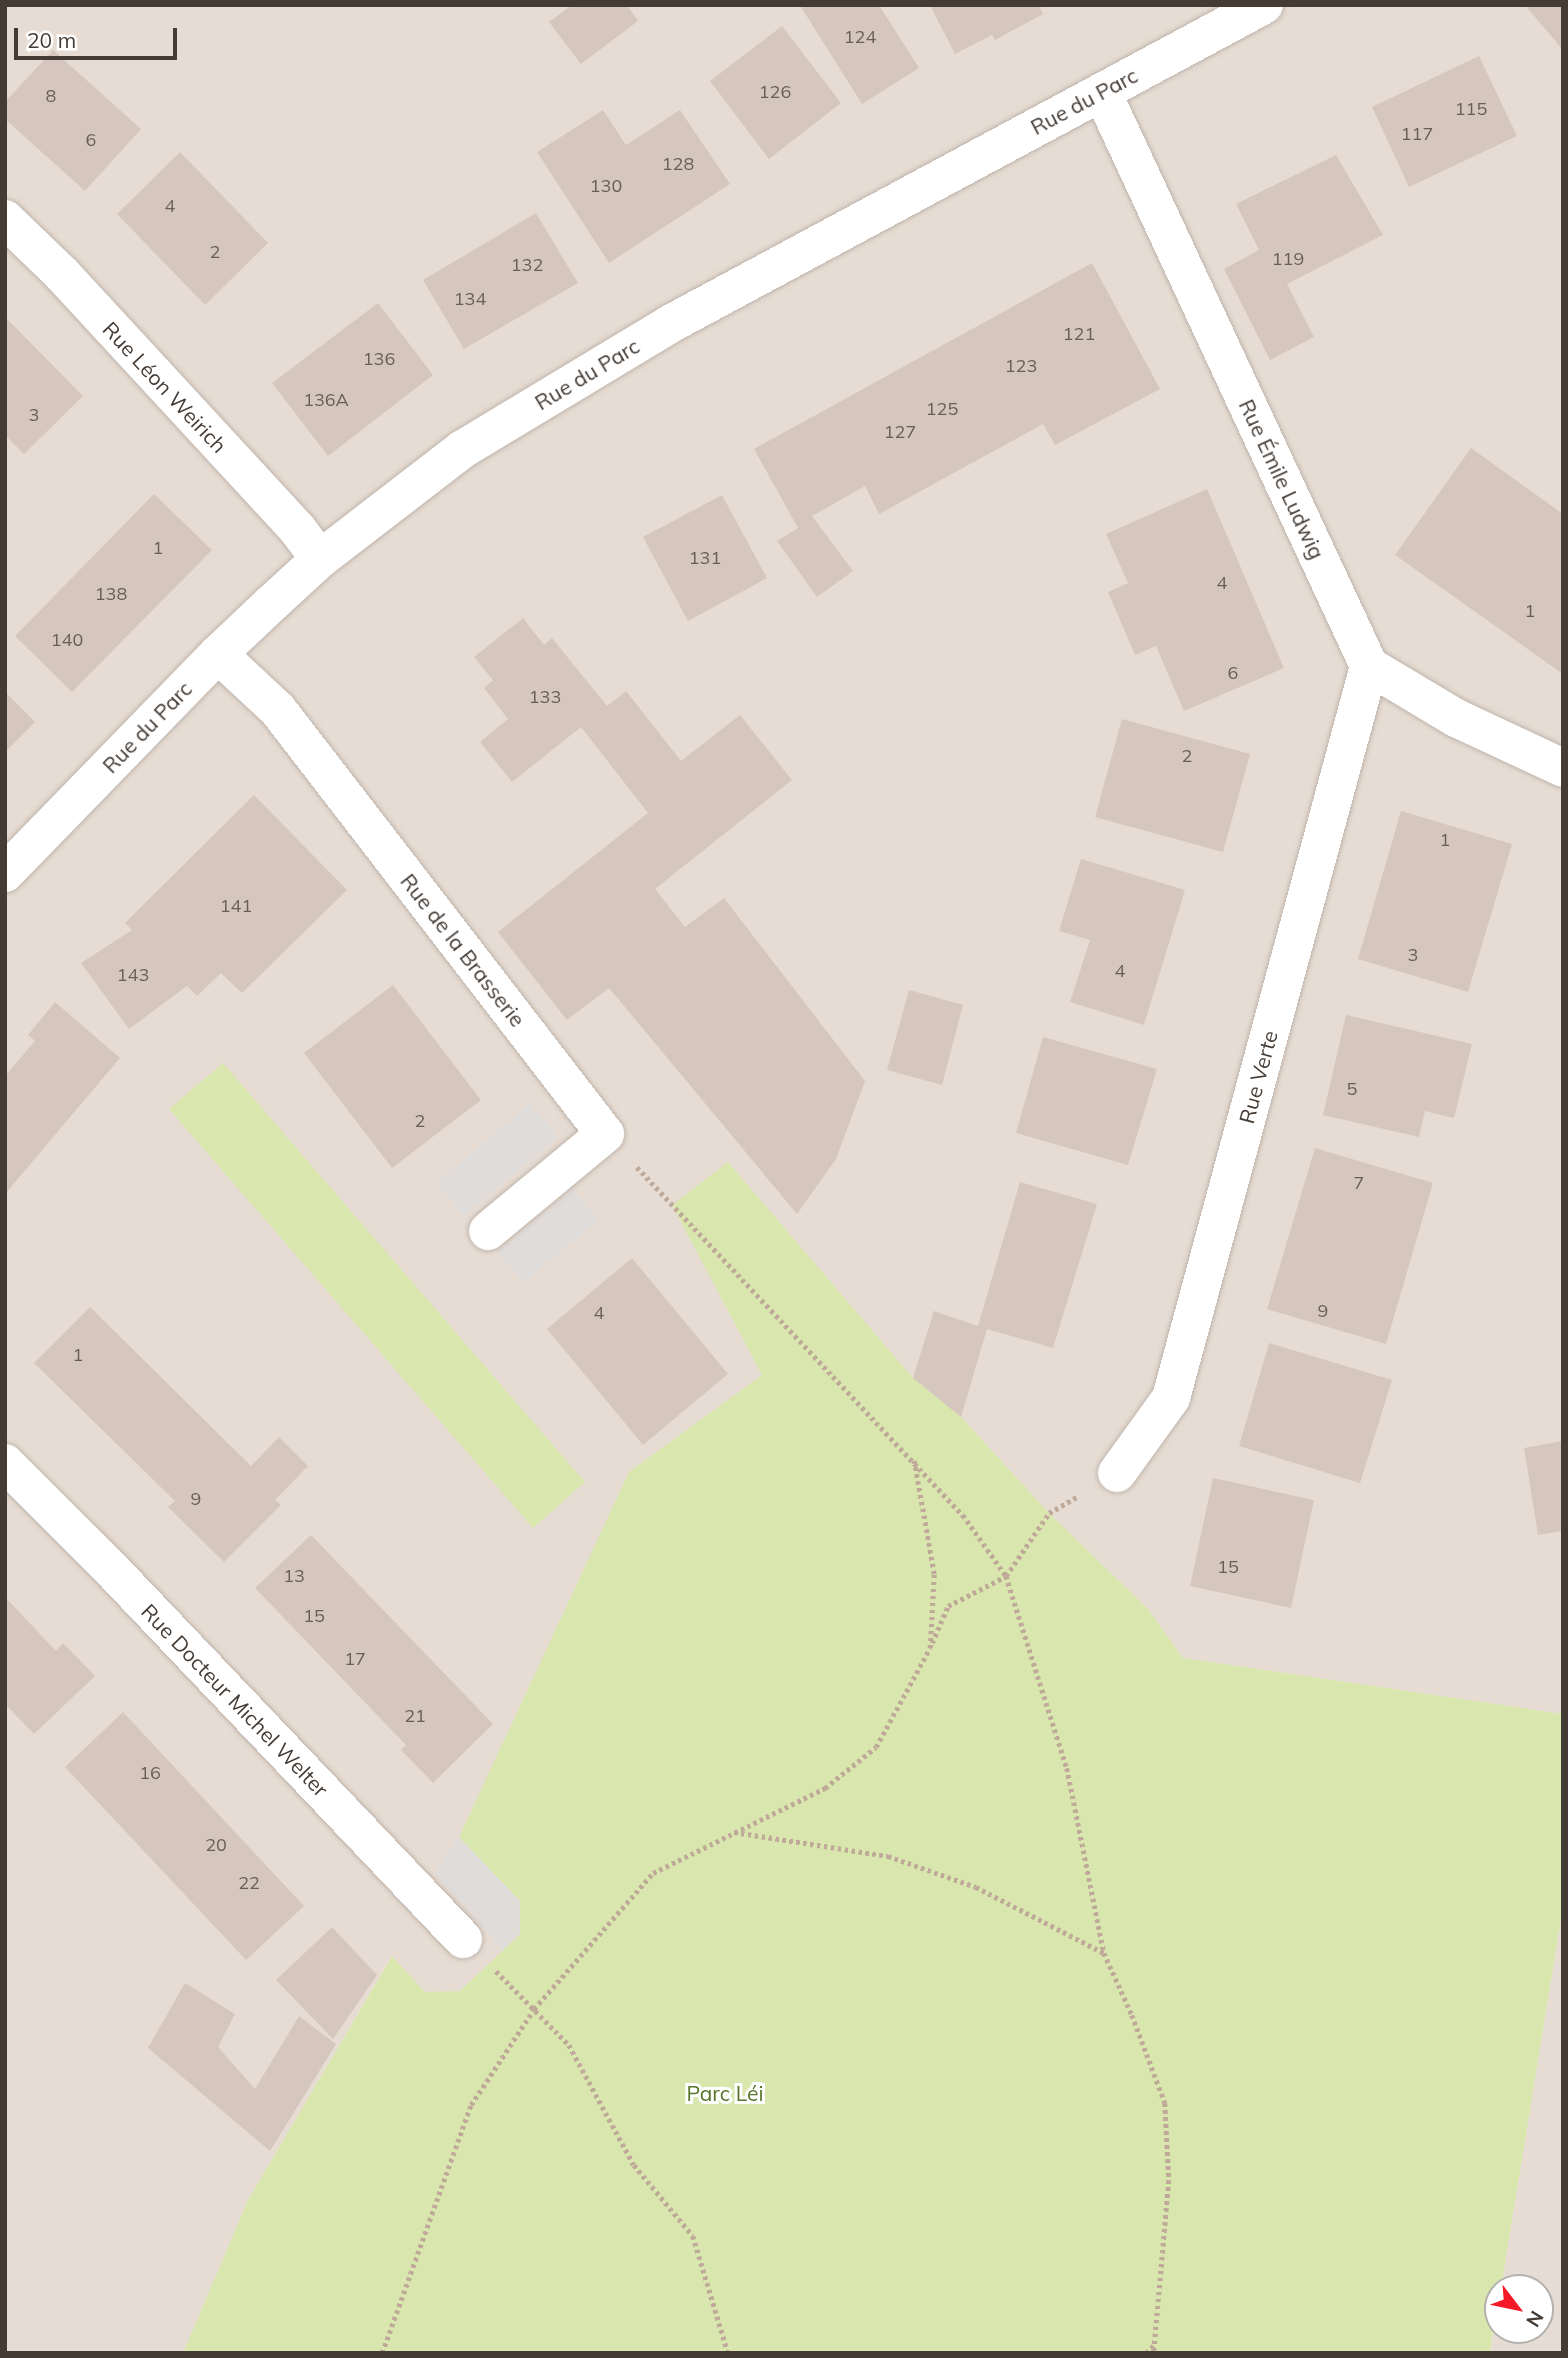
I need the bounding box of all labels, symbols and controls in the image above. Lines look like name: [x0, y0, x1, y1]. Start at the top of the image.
scale bar: [18, 14, 180, 58]
house number: 124: [844, 26, 876, 48]
text: 20 m: [27, 27, 76, 53]
street label: Rue du Parc: [1026, 62, 1142, 140]
house number: 126: [759, 81, 791, 103]
house number: 8: [46, 85, 56, 107]
house number: 115: [1455, 98, 1487, 120]
house number: 117: [1401, 123, 1433, 145]
house number: 6: [86, 129, 96, 151]
house number: 128: [662, 153, 694, 175]
house number: 130: [590, 175, 622, 197]
house number: 4: [165, 195, 175, 217]
house number: 2: [210, 241, 220, 263]
house number: 119: [1272, 248, 1304, 270]
house number: 132: [511, 254, 543, 276]
house number: 134: [454, 288, 486, 310]
street label: Rue Léon Weirich: [98, 316, 232, 458]
house number: 121: [1063, 323, 1095, 345]
street label: Rue du Parc: [530, 333, 644, 415]
house number: 136: [363, 348, 395, 370]
house number: 123: [1005, 355, 1037, 377]
house number: 136A: [303, 389, 349, 411]
street label: Rue Émile Ludwig: [1234, 395, 1330, 563]
house number: 125: [926, 398, 958, 420]
house number: 3: [29, 404, 39, 426]
house number: 127: [884, 421, 916, 443]
house number: 1: [153, 537, 163, 559]
house number: 131: [689, 547, 721, 569]
house number: 4: [1217, 572, 1227, 594]
house number: 138: [95, 583, 127, 605]
house number: 1: [1525, 600, 1535, 622]
house number: 140: [51, 629, 83, 651]
house number: 6: [1228, 662, 1238, 684]
street label: Rue du Parc: [97, 676, 197, 778]
house number: 133: [529, 686, 561, 708]
house number: 2: [1182, 745, 1192, 767]
house number: 1: [1440, 829, 1450, 851]
street label: Rue de la Brasserie: [396, 869, 530, 1031]
house number: 141: [220, 895, 252, 917]
house number: 3: [1408, 944, 1418, 966]
house number: 4: [1115, 960, 1125, 982]
house number: 143: [117, 964, 149, 986]
street label: Rue Verte: [1234, 1028, 1282, 1126]
house number: 5: [1347, 1078, 1357, 1100]
house number: 2: [415, 1110, 425, 1132]
house number: 7: [1354, 1172, 1364, 1194]
house number: 9: [1318, 1300, 1328, 1322]
house number: 4: [594, 1302, 604, 1324]
house number: 1: [73, 1344, 83, 1366]
house number: 9: [191, 1488, 201, 1510]
house number: 15: [1217, 1556, 1239, 1578]
house number: 13: [283, 1565, 305, 1587]
street label: Rue Docteur Michel Welter: [136, 1598, 334, 1802]
house number: 15: [303, 1605, 325, 1627]
house number: 17: [344, 1648, 366, 1670]
house number: 21: [404, 1705, 426, 1727]
house number: 16: [139, 1762, 161, 1784]
house number: 20: [205, 1834, 227, 1856]
house number: 22: [238, 1872, 260, 1894]
park label: Parc Léi: [687, 2080, 763, 2106]
north arrow: [1484, 2274, 1554, 2344]
text: N: [1521, 2307, 1549, 2332]

